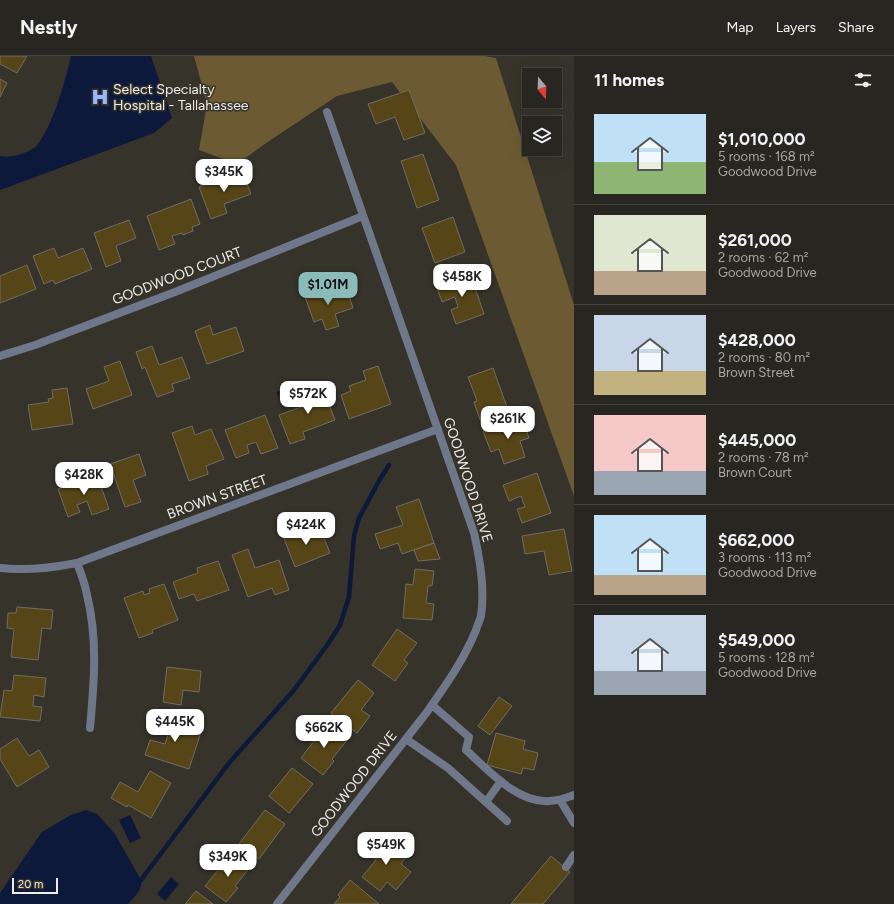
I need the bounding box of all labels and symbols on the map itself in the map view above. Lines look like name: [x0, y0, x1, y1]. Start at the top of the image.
north arrow: [522, 68, 562, 108]
place label: Select Specialty Hospital - Tallahassee: [113, 81, 249, 114]
hospital icon: Select Specialty Hospital - Tallahassee: [90, 87, 110, 107]
pin: $345K: [196, 159, 252, 193]
street label: GOODWOOD COURT: [110, 243, 244, 309]
pin: $458K: [434, 264, 490, 298]
pin: $1.01M: [295, 272, 361, 306]
pin: $572K: [280, 381, 336, 415]
pin: $261K: [480, 406, 536, 440]
street label: GOODWOOD DRIVE: [440, 415, 496, 545]
pin: $428K: [56, 462, 112, 496]
street label: BROWN STREET: [165, 471, 270, 523]
pin: $424K: [278, 512, 334, 546]
pin: $445K: [147, 709, 203, 743]
pin: $662K: [296, 715, 352, 749]
street label: GOODWOOD DRIVE: [307, 727, 401, 841]
pin: $549K: [358, 832, 414, 866]
pin: $349K: [200, 844, 256, 878]
scale bar: [12, 876, 58, 895]

